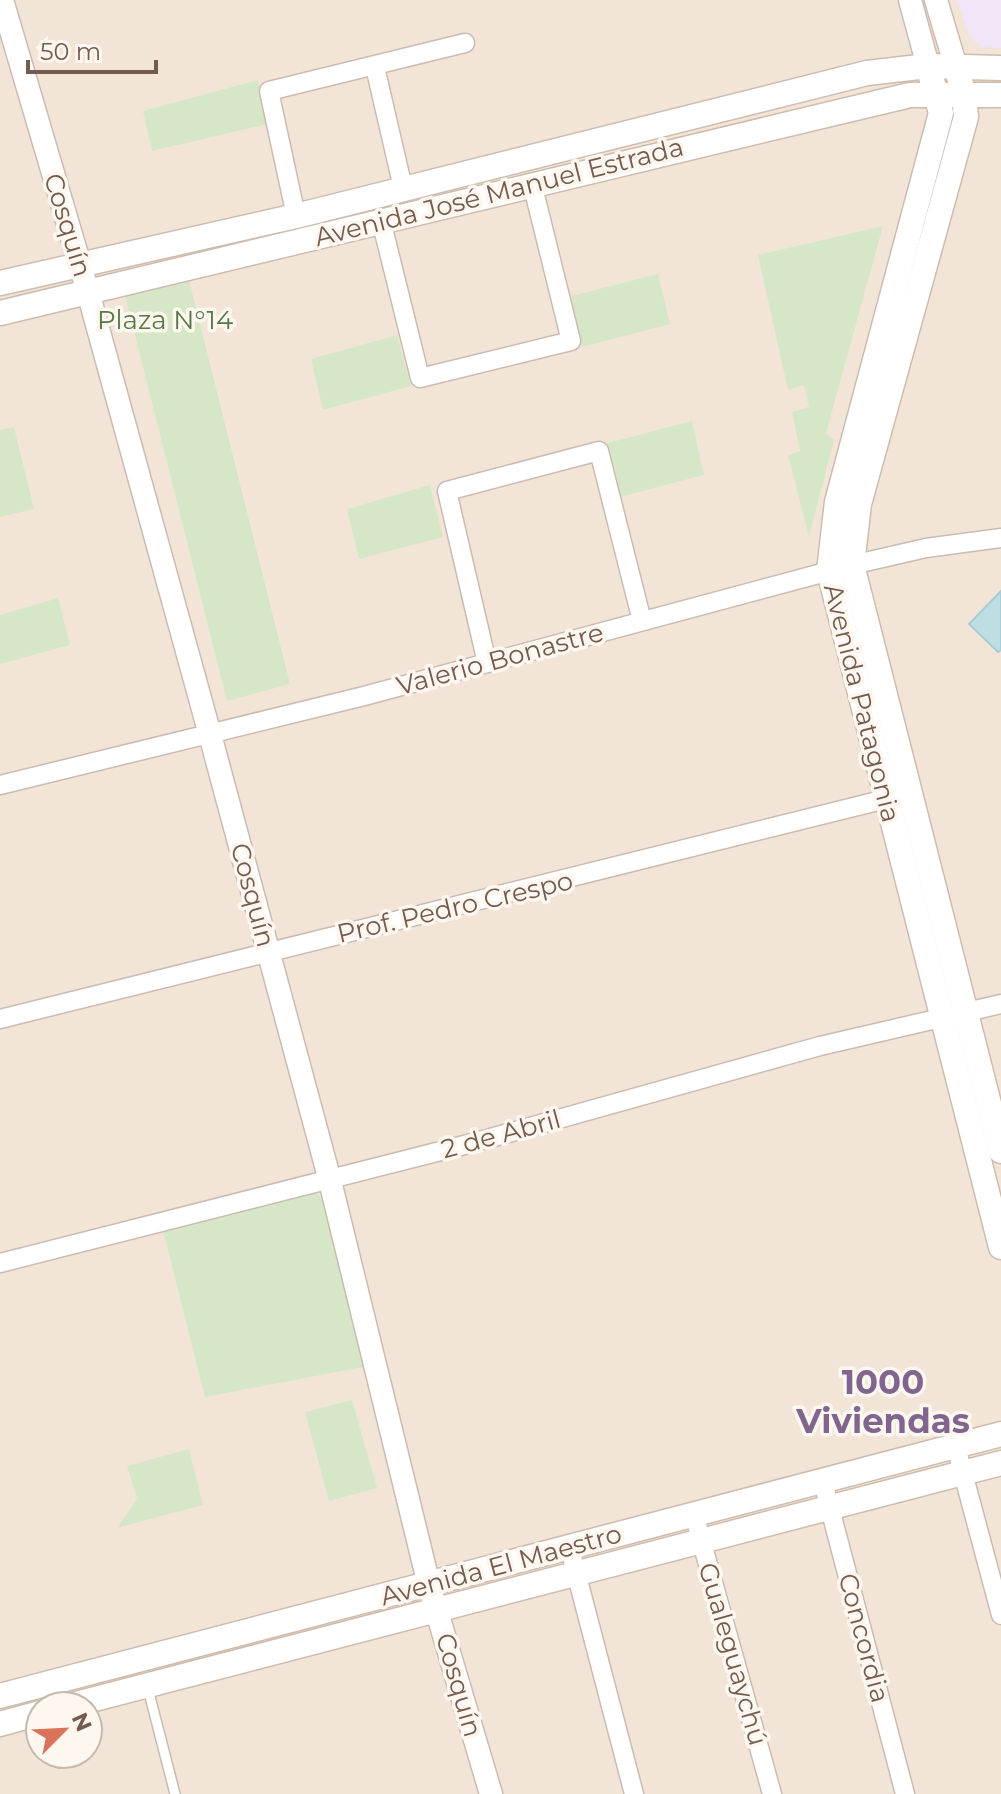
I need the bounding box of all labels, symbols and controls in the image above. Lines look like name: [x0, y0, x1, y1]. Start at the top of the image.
scale bar: [28, 24, 156, 74]
text: 50 m: [40, 37, 101, 66]
street label: Avenida José Manuel Estrada: [311, 131, 687, 253]
street label: Cosquín: [37, 169, 99, 281]
park label: Plaza N°14: [97, 304, 233, 336]
street label: Avenida Patagonia: [817, 580, 907, 826]
street label: Valerio Bonastre: [393, 616, 607, 702]
street label: Cosquín: [224, 839, 282, 951]
street label: Prof. Pedro Crespo: [334, 864, 576, 950]
street label: 2 de Abril: [438, 1103, 564, 1165]
district label: 1000 Viviendas: [795, 1361, 970, 1442]
street label: Avenida El Maestro: [377, 1517, 625, 1613]
street label: Gualeguaychú: [692, 1559, 774, 1749]
street label: Concordia: [831, 1570, 897, 1706]
street label: Cosquín: [429, 1629, 489, 1741]
north arrow: [24, 1690, 104, 1770]
text: N: [66, 1708, 98, 1736]

